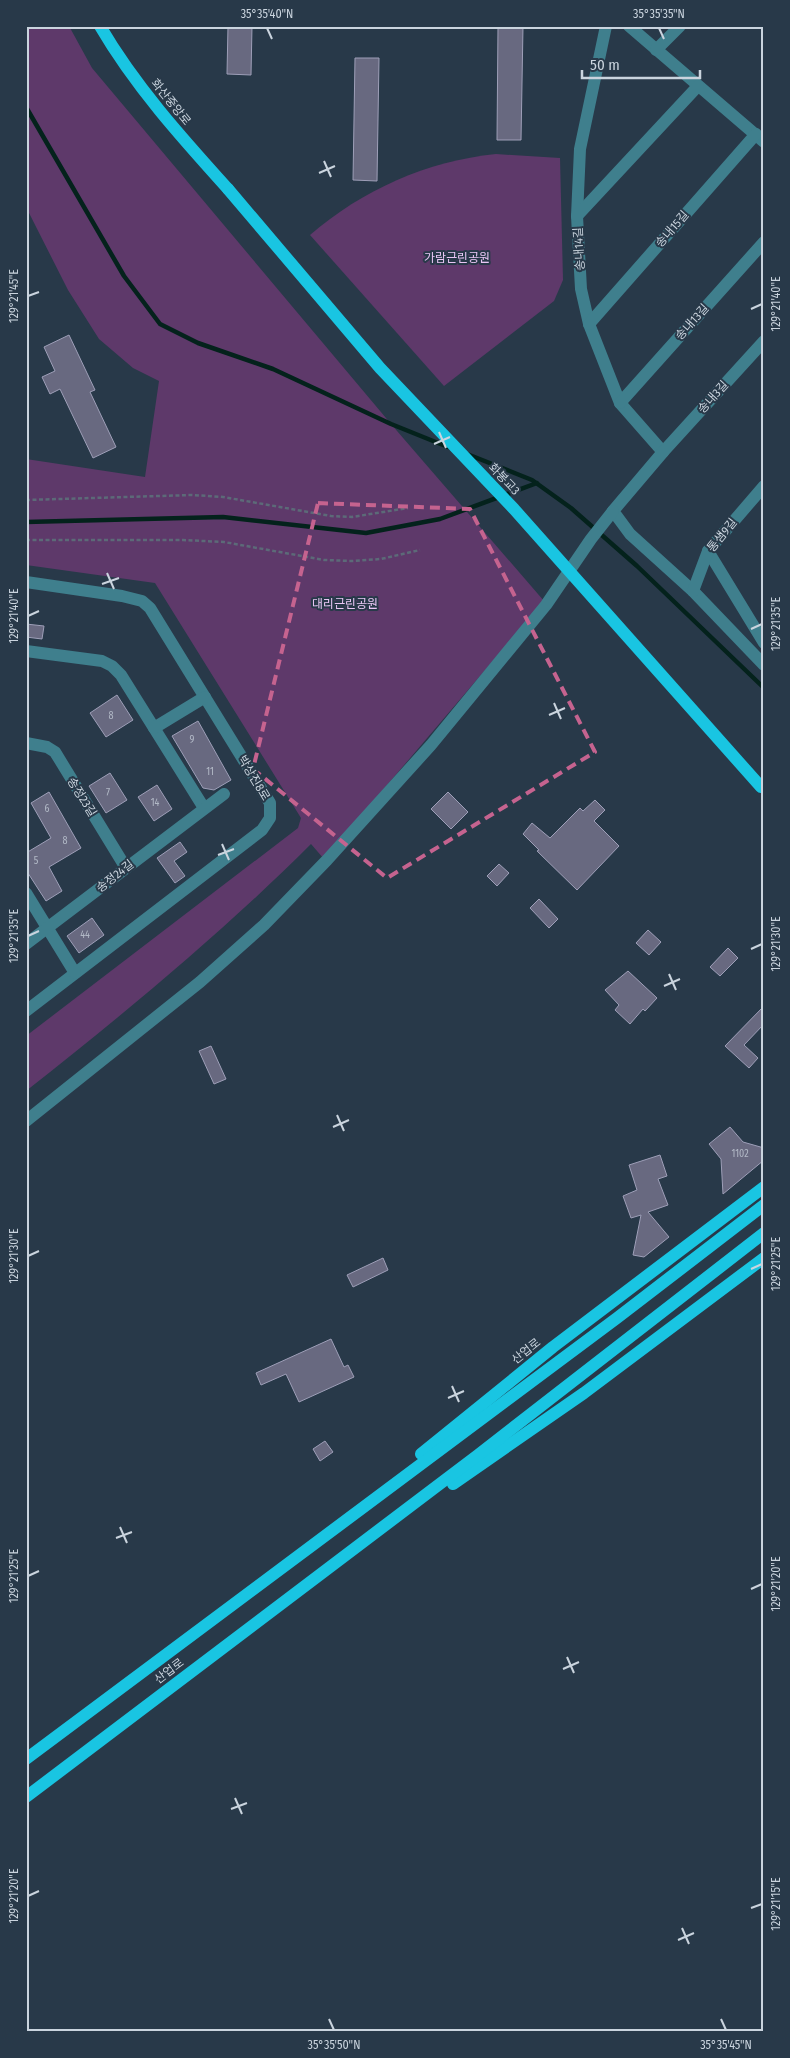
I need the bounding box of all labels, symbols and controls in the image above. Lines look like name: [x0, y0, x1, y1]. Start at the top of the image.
text: 35°35'40"N: [241, 7, 293, 21]
text: 35°35'35"N: [633, 7, 685, 21]
scale bar: [582, 48, 700, 80]
text: 50 m: [590, 56, 620, 74]
street label: 화산중앙로: [148, 76, 194, 128]
street label: 송내15길: [653, 208, 691, 250]
street label: 송내14길: [571, 227, 587, 271]
park label: 가람근린공원: [424, 251, 490, 265]
text: 129°21'45"E: [7, 269, 21, 323]
text: 129°21'40"E: [769, 276, 783, 332]
street label: 송내13길: [672, 301, 712, 343]
street label: 송내3길: [695, 378, 731, 416]
street label: 화봉교3: [486, 460, 522, 498]
street label: 통샘9길: [704, 515, 740, 555]
text: 129°21'40"E: [7, 588, 21, 644]
park label: 대리근린공원: [312, 597, 378, 611]
text: 129°21'35"E: [769, 597, 783, 651]
house number: 8: [109, 710, 114, 722]
house number: 9: [190, 734, 195, 746]
street label: 박상진8로: [235, 753, 273, 803]
house number: 11: [206, 766, 214, 778]
street label: 송정23길: [64, 775, 100, 819]
house number: 7: [106, 787, 110, 799]
house number: 14: [151, 797, 160, 809]
house number: 6: [45, 803, 50, 815]
house number: 8: [63, 835, 68, 847]
house number: 5: [34, 855, 39, 867]
street label: 송정24길: [93, 857, 137, 895]
text: 129°21'35"E: [7, 909, 21, 963]
text: 129°21'30"E: [769, 916, 783, 972]
house number: 44: [80, 929, 90, 941]
house number: 1102: [731, 1148, 749, 1160]
text: 129°21'30"E: [7, 1228, 21, 1284]
text: 129°21'25"E: [769, 1237, 783, 1291]
street label: 산업로: [509, 1335, 543, 1367]
text: 129°21'25"E: [7, 1549, 21, 1603]
text: 129°21'20"E: [769, 1556, 783, 1612]
street label: 산업로: [152, 1655, 186, 1687]
text: 129°21'20"E: [7, 1868, 21, 1924]
text: 129°21'15"E: [769, 1877, 783, 1931]
text: 35°35'50"N: [308, 2038, 360, 2052]
text: 35°35'45"N: [700, 2038, 752, 2052]

